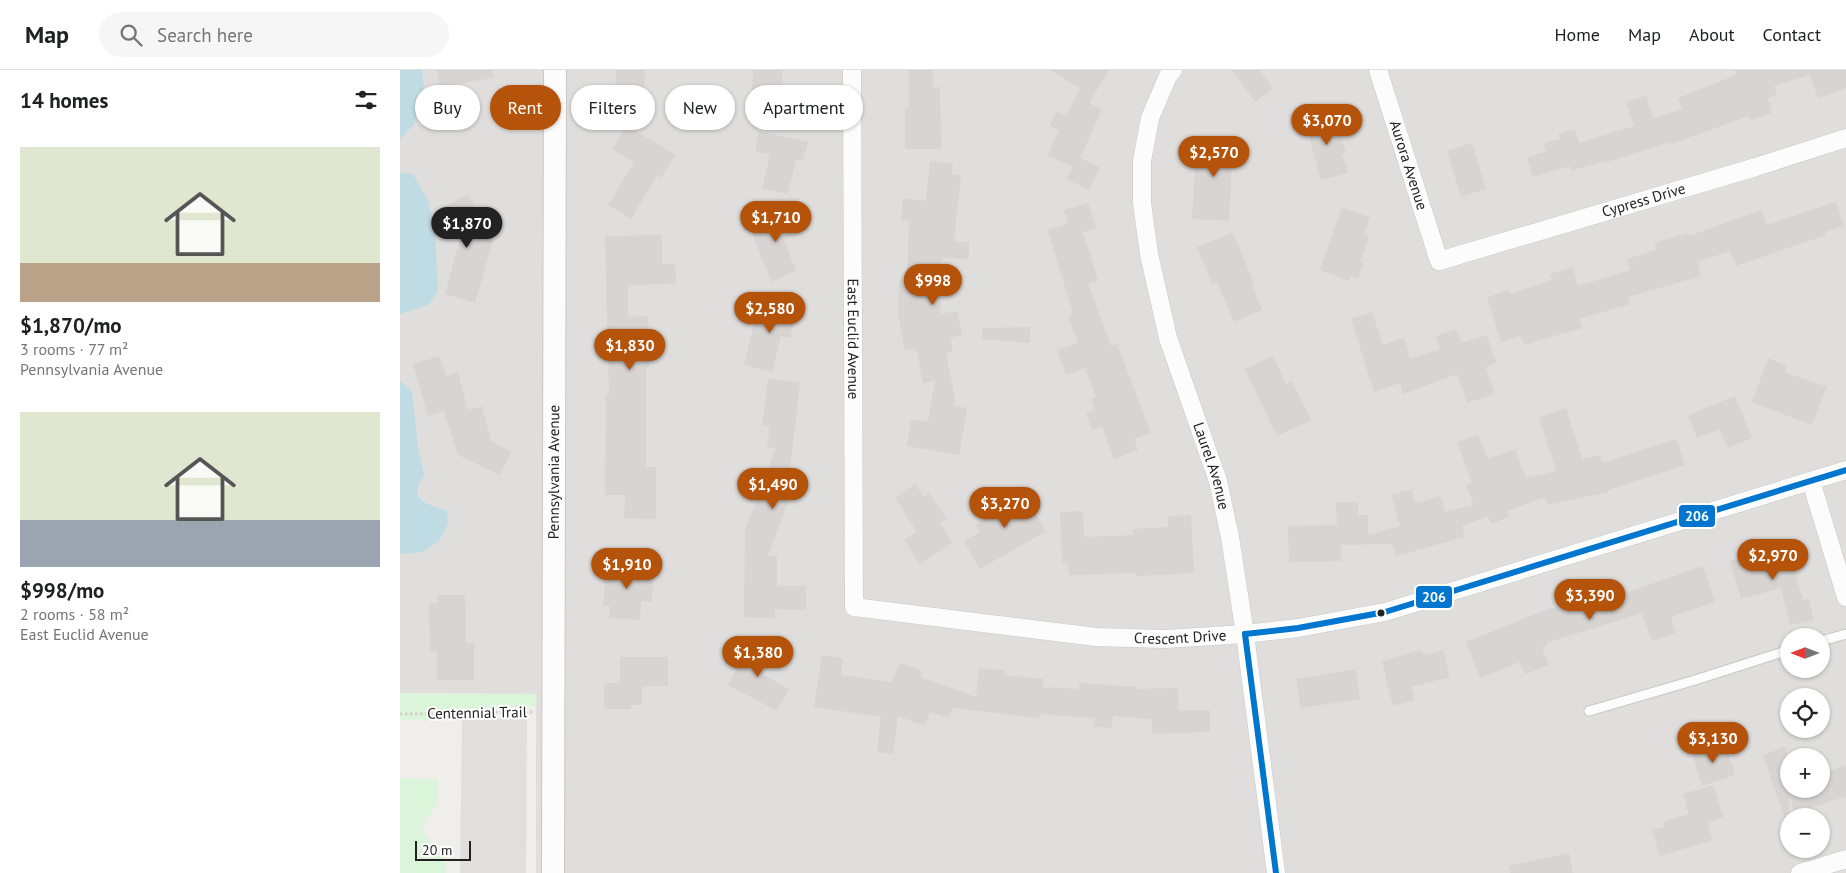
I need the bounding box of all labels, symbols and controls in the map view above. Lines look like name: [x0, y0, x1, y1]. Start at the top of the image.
search box: [99, 12, 449, 57]
text: Map: [25, 19, 69, 50]
icon: search: [117, 21, 145, 49]
text: Search here: [157, 23, 253, 47]
text: Home: [1554, 23, 1600, 46]
text: Map: [1628, 23, 1661, 46]
text: About: [1689, 23, 1735, 46]
text: Contact: [1763, 23, 1821, 46]
chip: Buy: [415, 85, 480, 130]
chip: Rent: [490, 85, 561, 130]
chip: Filters: [571, 85, 655, 130]
chip: New: [665, 85, 735, 130]
chip: Apartment: [745, 85, 863, 130]
icon: filters: [352, 86, 380, 114]
text: 14 homes: [20, 87, 108, 114]
pin: $3,070: [1286, 104, 1368, 146]
text: $3,070: [1302, 110, 1352, 130]
street label: Aurora Avenue: [1386, 118, 1432, 212]
pin: $2,570: [1173, 136, 1255, 178]
text: $2,570: [1189, 142, 1239, 162]
street label: Cypress Drive: [1600, 178, 1688, 221]
icon: home: [155, 179, 245, 269]
pin: $1,710: [735, 200, 817, 243]
pin: $1,870: [426, 206, 508, 249]
text: $1,710: [751, 207, 801, 227]
text: $1,870: [442, 213, 492, 233]
pin: $998: [903, 264, 963, 306]
text: $998: [915, 270, 951, 290]
street label: East Euclid Avenue: [844, 279, 863, 399]
pin: $2,580: [729, 292, 811, 334]
text: $2,580: [745, 298, 795, 318]
text: $1,870/mo: [20, 312, 122, 339]
pin: $1,830: [589, 328, 671, 371]
text: $1,830: [605, 335, 655, 355]
text: 3 rooms · 77 m²: [20, 339, 128, 359]
text: Pennsylvania Avenue: [20, 359, 163, 379]
street label: Pennsylvania Avenue: [544, 405, 563, 539]
street label: Laurel Avenue: [1189, 420, 1234, 511]
icon: home: [155, 444, 245, 534]
pin: $1,490: [732, 468, 814, 510]
text: $1,490: [748, 474, 798, 494]
pin: $3,270: [964, 486, 1046, 529]
text: $3,270: [980, 493, 1030, 513]
line badge: 206: [1678, 504, 1716, 528]
text: 206: [1685, 507, 1709, 525]
pin: $2,970: [1732, 538, 1814, 581]
text: $2,970: [1748, 545, 1798, 565]
pin: $1,910: [586, 548, 668, 590]
text: $1,910: [602, 554, 652, 574]
text: $998/mo: [20, 577, 104, 604]
pin: $3,390: [1549, 578, 1631, 621]
line badge: 206: [1415, 585, 1453, 609]
text: $3,390: [1565, 585, 1615, 605]
text: 206: [1422, 588, 1446, 606]
text: 2 rooms · 58 m²: [20, 604, 129, 624]
unlabelled marker: [1376, 608, 1386, 618]
text: East Euclid Avenue: [20, 624, 149, 644]
street label: Crescent Drive: [1134, 625, 1227, 648]
north arrow: [1780, 628, 1830, 678]
map controls: [1780, 628, 1830, 858]
pin: $1,380: [717, 636, 799, 678]
text: $1,380: [733, 642, 783, 662]
button: locate: [1780, 688, 1830, 738]
street label: Centennial Trail: [427, 702, 528, 723]
pin: $3,130: [1672, 722, 1754, 764]
text: $3,130: [1688, 728, 1738, 748]
button: +: [1780, 748, 1830, 798]
button: −: [1780, 808, 1830, 858]
scale bar: [415, 838, 471, 861]
text: 20 m: [422, 841, 452, 859]

